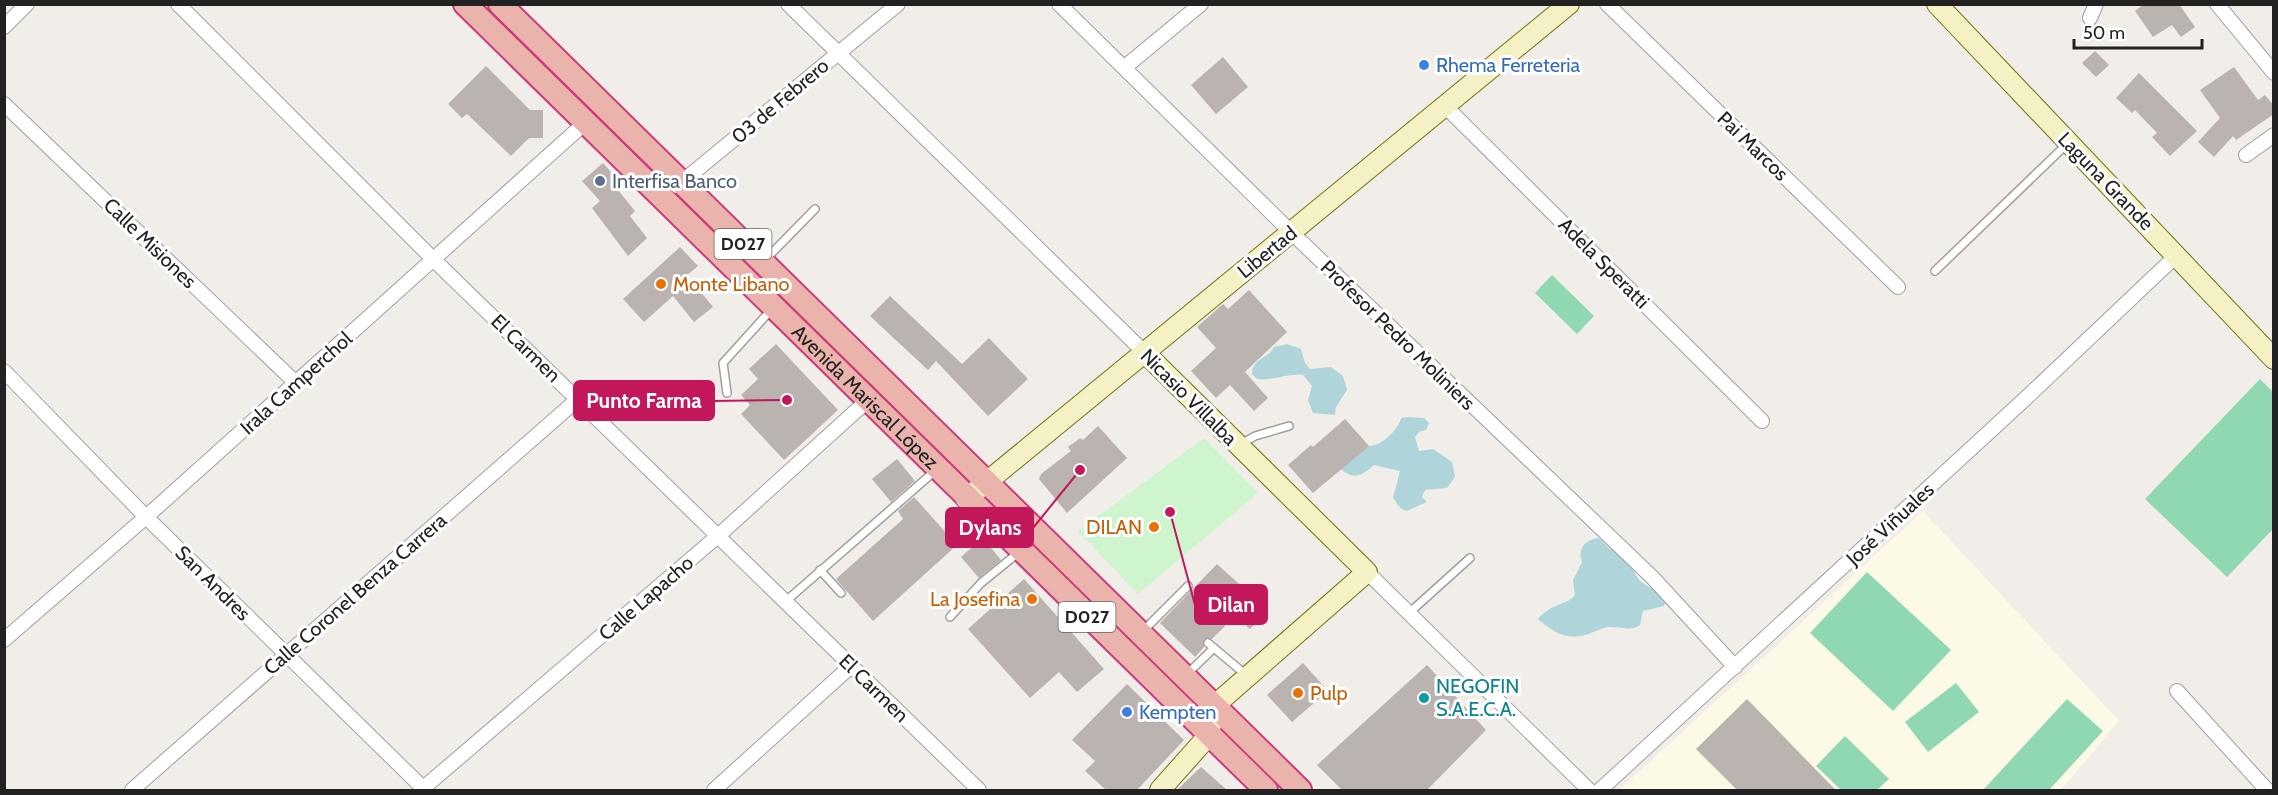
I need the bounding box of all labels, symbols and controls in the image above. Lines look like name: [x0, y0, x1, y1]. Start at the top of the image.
scale bar: [2074, 12, 2202, 50]
text: 50 m: [2083, 22, 2125, 44]
street label: 03 de Febrero: [727, 53, 833, 149]
place label: Rhema Ferreteria: [1436, 53, 1581, 77]
marker: Rhema Ferreteria: [1417, 58, 1431, 72]
street label: Pai Marcos: [1712, 106, 1794, 186]
street label: Laguna Grande: [2053, 127, 2159, 235]
place label: Interfisa Banco: [612, 169, 737, 193]
marker: Interfisa Banco: [593, 174, 607, 188]
street label: Calle Misiones: [99, 193, 201, 293]
street label: Adela Speratti: [1554, 213, 1654, 313]
street label: Libertad: [1232, 221, 1302, 283]
road number: D027: [714, 229, 771, 259]
street label: Profesor Pedro Moliniers: [1316, 255, 1480, 415]
place label: Monte Libano: [673, 272, 790, 296]
marker: Monte Libano: [654, 277, 668, 291]
street label: El Carmen: [486, 309, 566, 387]
street label: Avenida Mariscal López: [787, 320, 944, 474]
street label: Irala Camperchol: [235, 326, 357, 439]
street label: Nicasio Villalba: [1136, 344, 1243, 451]
callout: Punto Farma: [574, 381, 714, 420]
text: Punto Farma: [586, 388, 702, 413]
street label: José Viñuales: [1841, 478, 1939, 571]
street label: Calle Coronel Benza Carrera: [259, 508, 451, 680]
callout: Dylans: [946, 508, 1033, 547]
text: Dylans: [959, 515, 1022, 540]
place label: DILAN: [1086, 515, 1142, 539]
marker: DILAN: [1147, 520, 1161, 534]
street label: San Andres: [171, 541, 255, 625]
street label: Calle Lapacho: [594, 550, 698, 646]
callout: Dilan: [1195, 585, 1267, 624]
place label: La Josefina: [930, 587, 1020, 611]
marker: La Josefina: [1025, 592, 1039, 606]
text: Dilan: [1207, 592, 1255, 617]
road number: D027: [1058, 602, 1116, 632]
street label: El Carmen: [834, 649, 914, 727]
place label: NEGOFIN S.A.E.C.A.: [1436, 674, 1519, 721]
place label: Pulp: [1310, 681, 1348, 705]
marker: Pulp: [1291, 686, 1305, 700]
marker: NEGOFIN S.A.E.C.A.: [1417, 691, 1431, 705]
place label: Kempten: [1139, 700, 1217, 724]
marker: Kempten: [1120, 705, 1134, 719]

